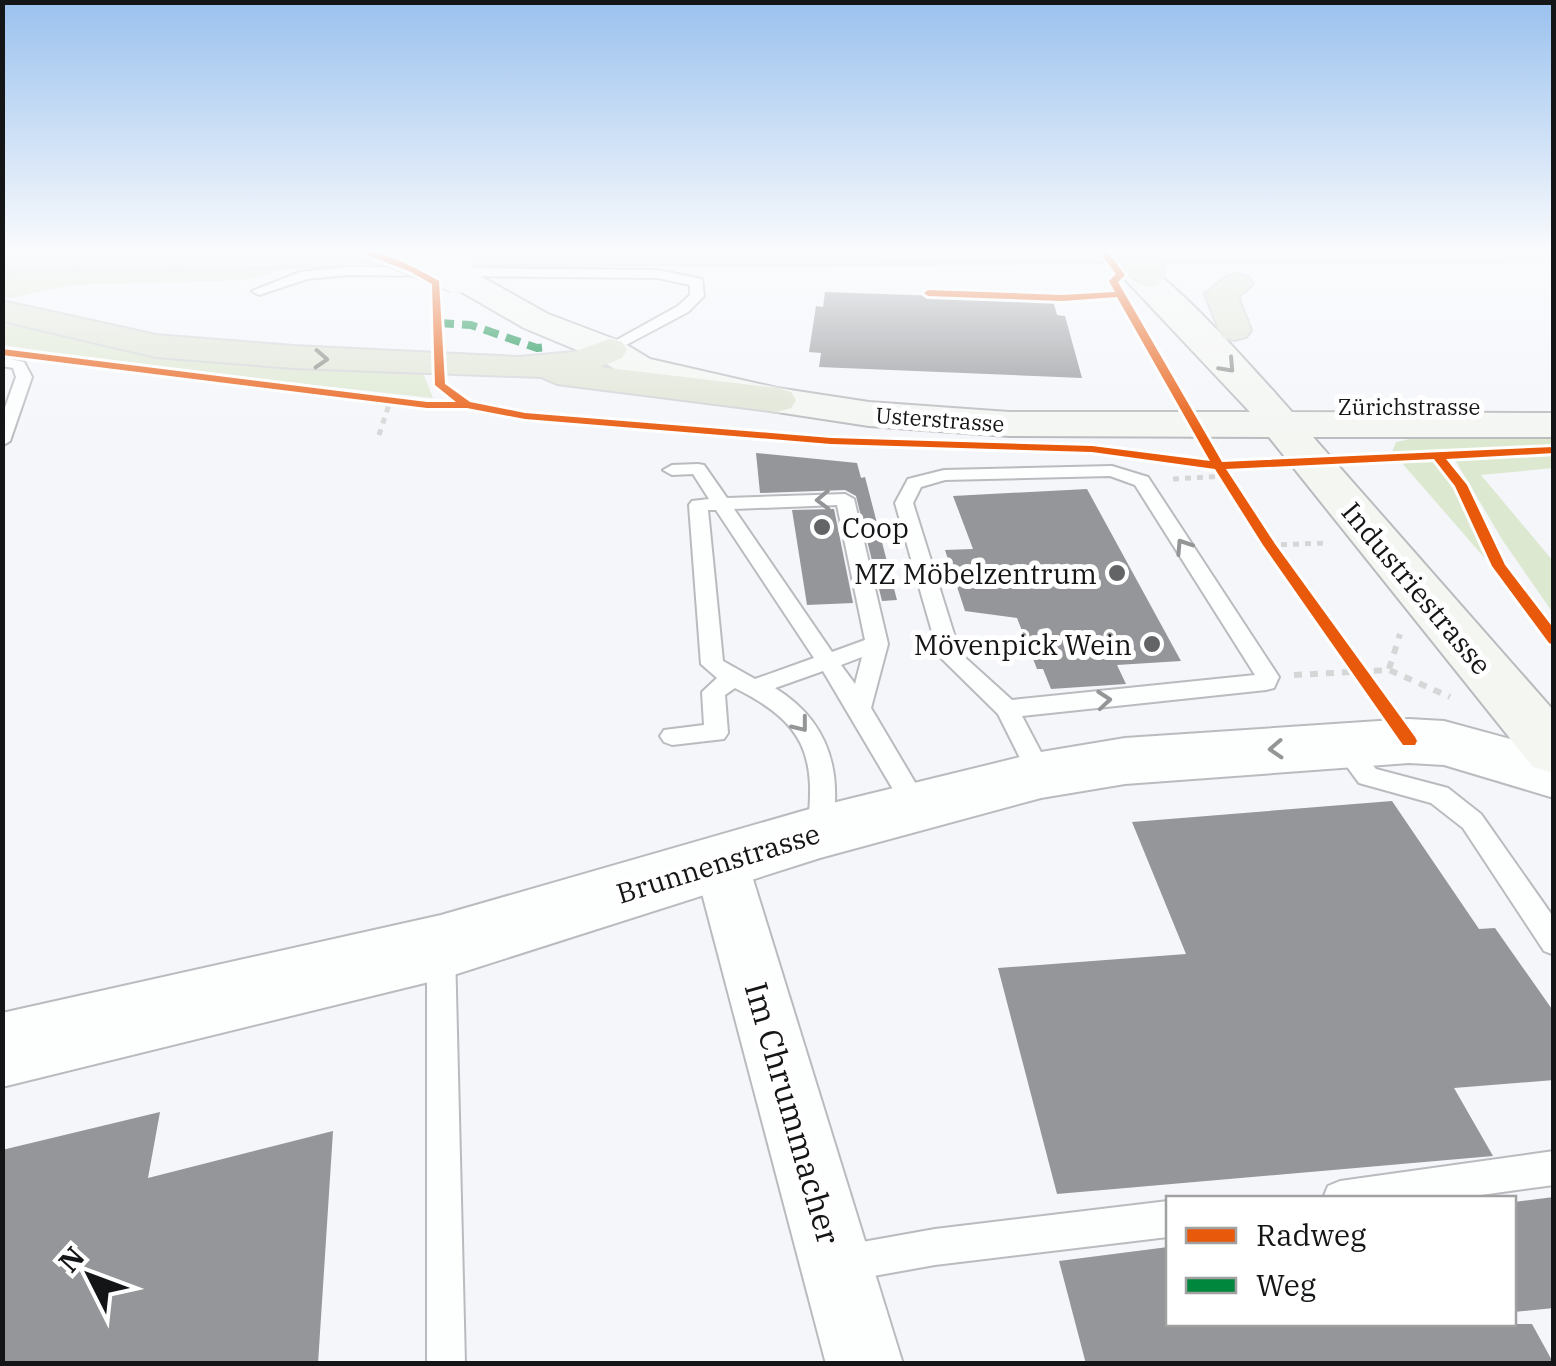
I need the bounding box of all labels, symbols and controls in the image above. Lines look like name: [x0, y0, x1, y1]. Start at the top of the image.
one-way arrow: [313, 348, 329, 369]
one-way arrow: [1216, 355, 1234, 373]
street label: Zürichstrasse: [1338, 392, 1480, 421]
street label: Usterstrasse: [875, 400, 1005, 438]
one-way arrow: [815, 489, 831, 510]
street label: Industriestrasse: [1334, 494, 1500, 682]
place label: Coop: [842, 509, 909, 546]
marker: Coop: [811, 516, 833, 538]
one-way arrow: [1177, 538, 1196, 556]
place label: MZ Möbelzentrum: [854, 555, 1097, 592]
marker: MZ Möbelzentrum: [1106, 562, 1128, 584]
place label: Mövenpick Wein: [914, 626, 1132, 663]
marker: Mövenpick Wein: [1141, 633, 1163, 655]
one-way arrow: [1097, 690, 1113, 711]
one-way arrow: [790, 713, 807, 731]
one-way arrow: [1268, 738, 1284, 759]
street label: Brunnenstrasse: [612, 814, 824, 912]
street label: Im Chrummacher: [736, 977, 850, 1249]
legend: [1166, 1196, 1516, 1326]
text: Radweg: [1256, 1215, 1366, 1254]
north arrow: [40, 1226, 140, 1326]
text: N: [50, 1238, 92, 1280]
text: Weg: [1256, 1265, 1316, 1304]

